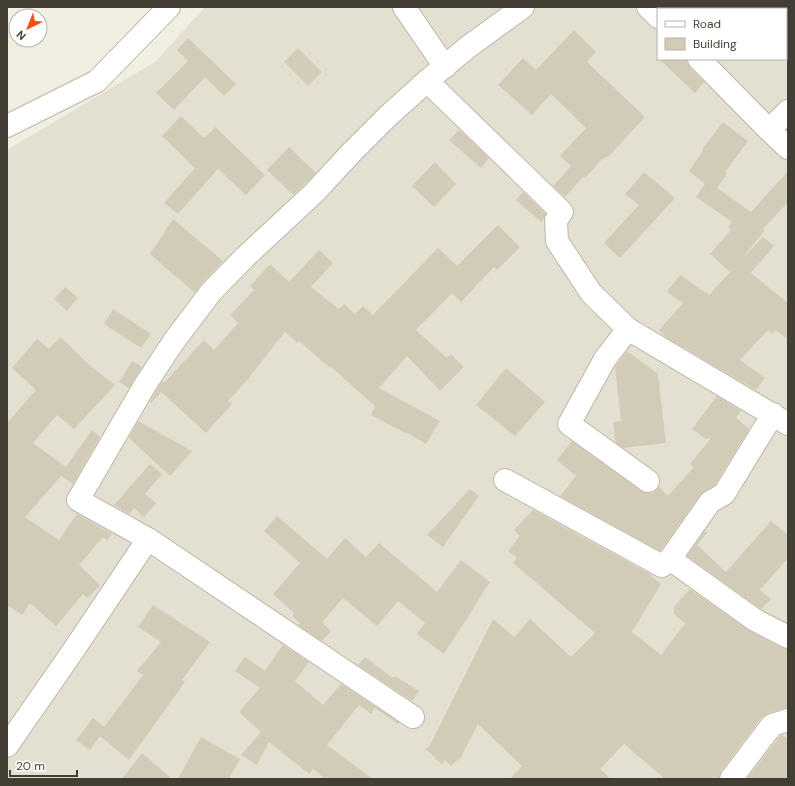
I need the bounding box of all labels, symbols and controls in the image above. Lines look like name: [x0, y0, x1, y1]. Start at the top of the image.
north arrow: [8, 8, 48, 48]
legend: [657, 8, 787, 60]
text: Road: [693, 16, 721, 32]
text: N: [13, 27, 29, 43]
text: Building: [693, 36, 737, 52]
scale bar: [10, 752, 77, 778]
text: 20 m: [16, 758, 45, 774]

